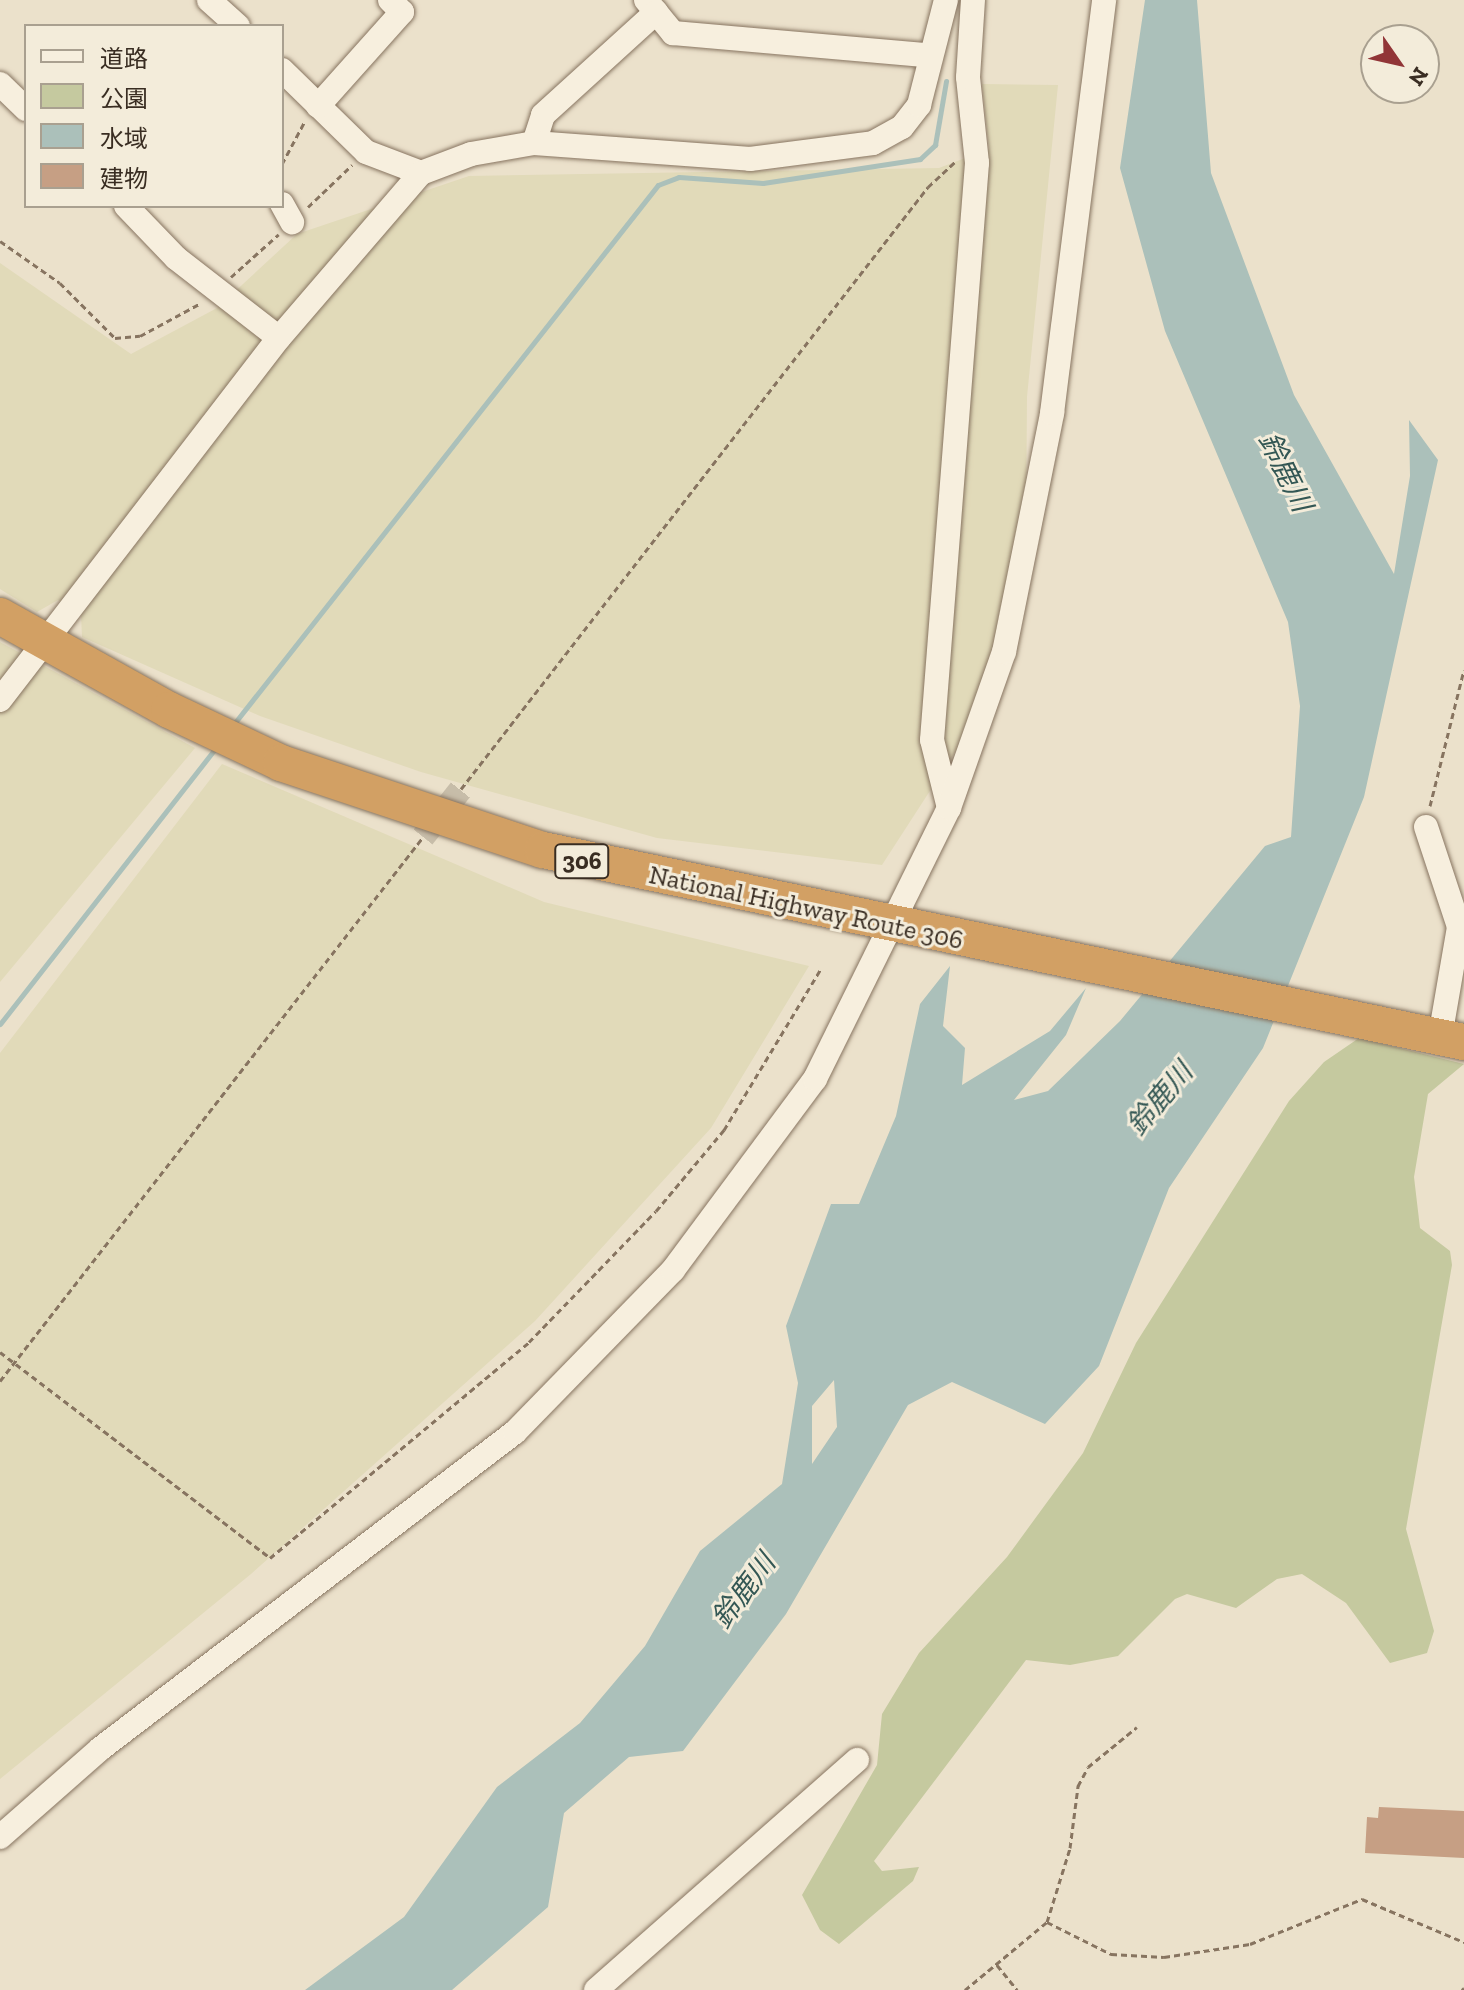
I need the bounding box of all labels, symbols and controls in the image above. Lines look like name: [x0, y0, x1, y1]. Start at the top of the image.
legend: [24, 24, 284, 208]
north arrow: [1360, 24, 1440, 104]
text: 道路: [100, 44, 148, 73]
text: N: [1403, 62, 1435, 91]
text: 公園: [100, 84, 148, 113]
text: 水域: [100, 124, 148, 153]
text: 建物: [100, 164, 148, 193]
water label: 鈴鹿川: [1251, 427, 1319, 517]
road number: 306: [554, 841, 610, 881]
street label: National Highway Route 306: [646, 859, 966, 957]
water label: 鈴鹿川: [1120, 1056, 1200, 1142]
water label: 鈴鹿川: [705, 1547, 783, 1635]

